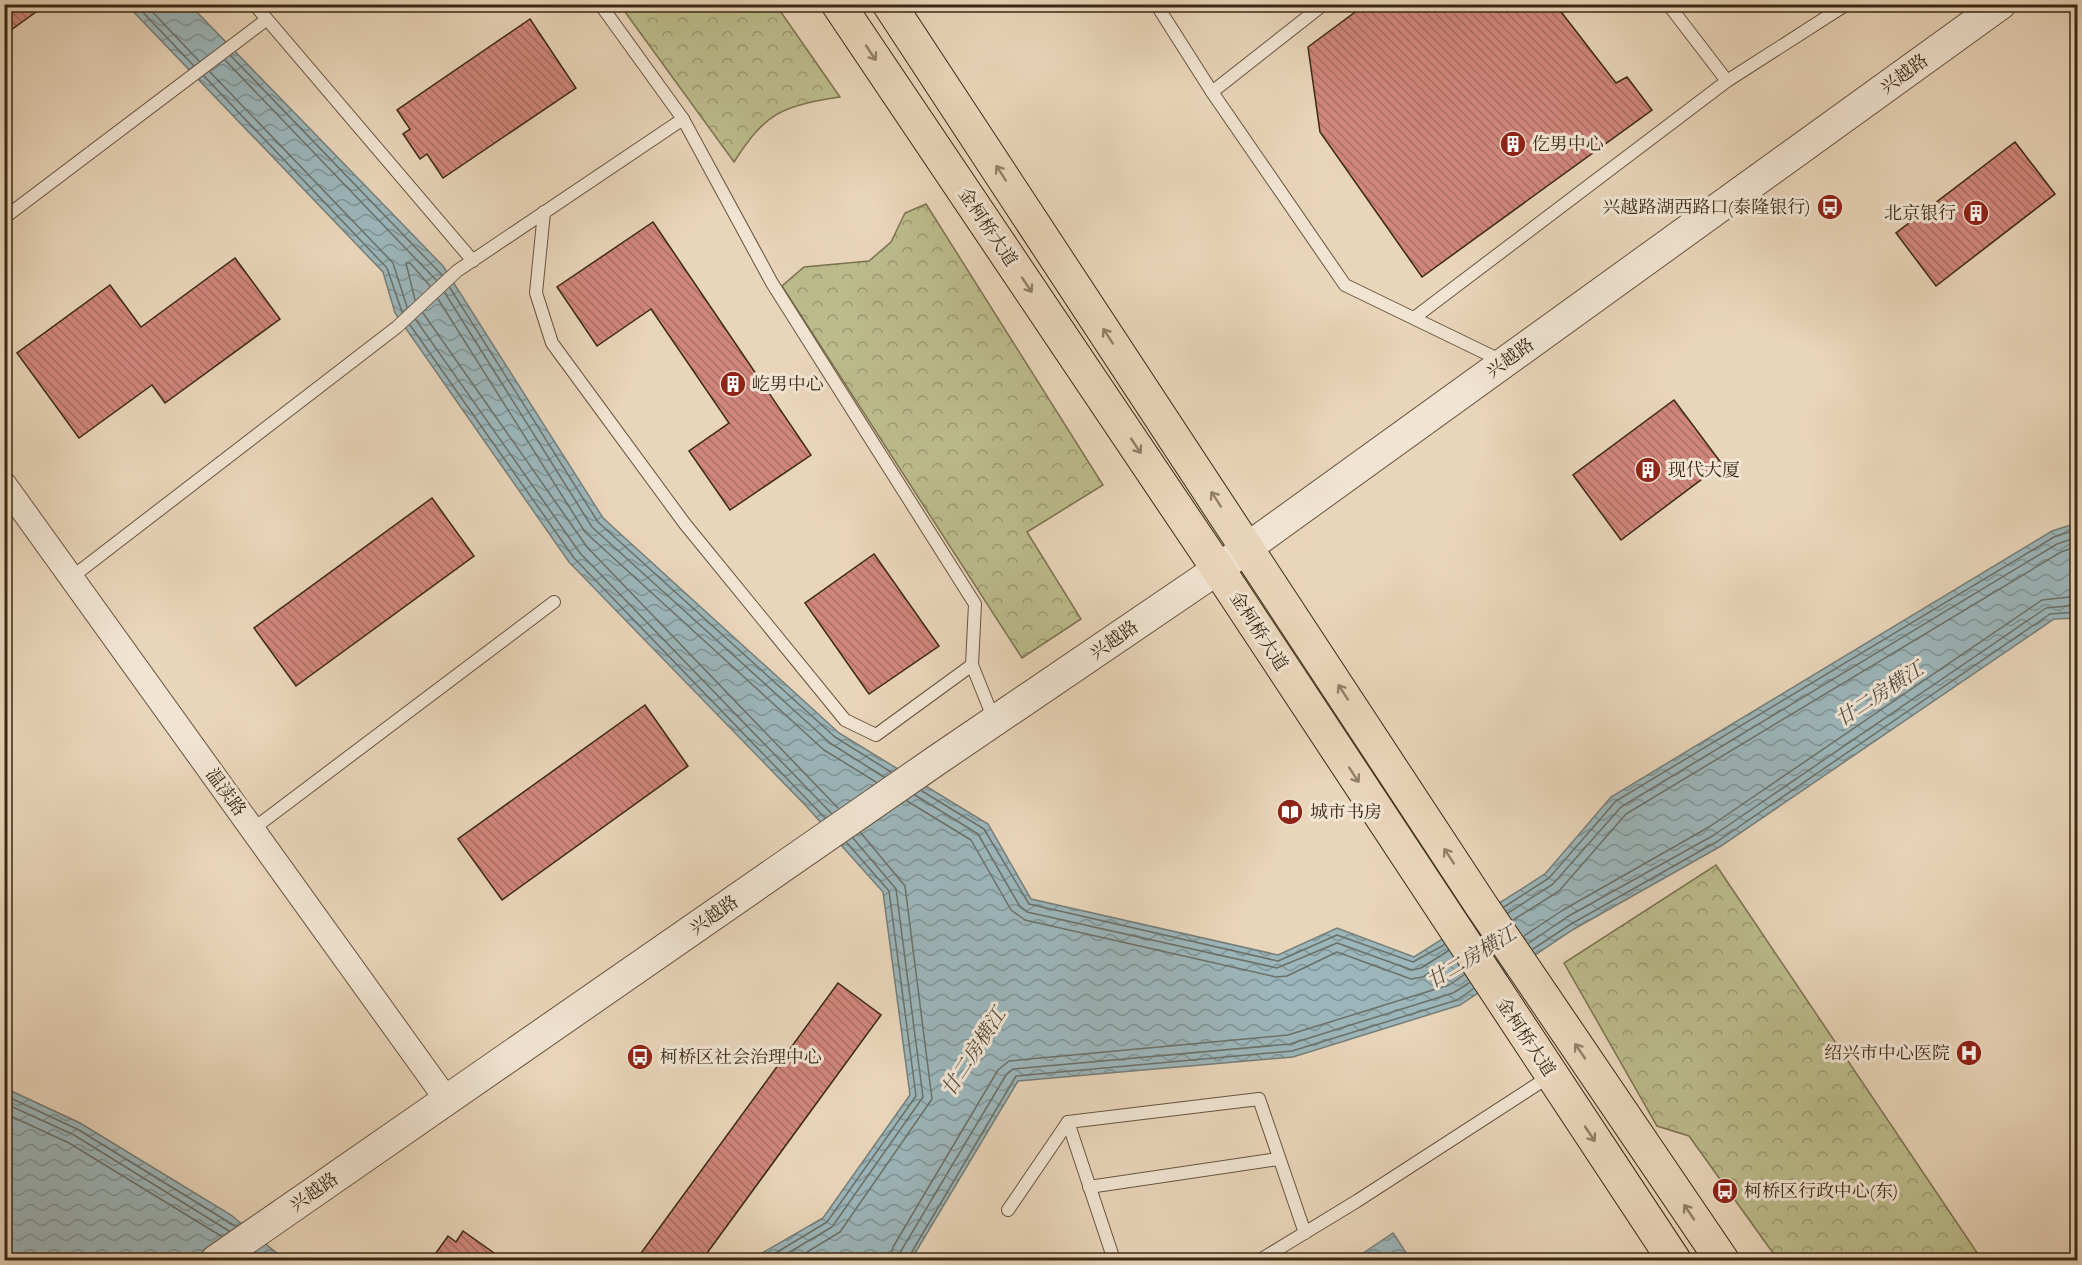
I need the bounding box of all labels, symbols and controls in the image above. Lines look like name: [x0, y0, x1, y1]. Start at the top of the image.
one-way arrow: [865, 44, 877, 61]
street label: 兴越路: [1876, 49, 1933, 100]
building icon: 仡男中心: [1498, 129, 1528, 159]
place label: 仡男中心: [1532, 133, 1604, 156]
one-way arrow: [995, 166, 1007, 182]
street label: 金柯桥大道: [953, 184, 1022, 271]
bus stop icon: 兴越路湖西路口(泰隆银行): [1815, 192, 1845, 222]
place label: 兴越路湖西路口(泰隆银行): [1602, 196, 1810, 219]
building icon: 北京银行: [1961, 198, 1991, 228]
place label: 北京银行: [1884, 202, 1956, 225]
one-way arrow: [1021, 276, 1033, 292]
one-way arrow: [1102, 328, 1114, 345]
street label: 兴越路: [1482, 333, 1539, 384]
building icon: 屹男中心: [718, 369, 748, 399]
place label: 屹男中心: [752, 373, 824, 396]
one-way arrow: [1129, 438, 1142, 455]
building icon: 现代大厦: [1633, 455, 1663, 485]
place label: 现代大厦: [1668, 459, 1740, 482]
one-way arrow: [1210, 491, 1222, 507]
street label: 金柯桥大道: [1224, 587, 1293, 675]
street label: 兴越路: [1086, 616, 1143, 665]
water label: 廿二房横江: [1831, 655, 1931, 732]
one-way arrow: [1336, 684, 1348, 701]
street label: 温渎路: [200, 764, 251, 821]
one-way arrow: [1348, 767, 1360, 783]
library icon: 城市书房: [1275, 797, 1305, 827]
place label: 城市书房: [1310, 801, 1382, 824]
one-way arrow: [1443, 848, 1455, 864]
street label: 兴越路: [686, 891, 743, 940]
water label: 廿二房横江: [1422, 919, 1523, 994]
street label: 金柯桥大道: [1491, 994, 1560, 1081]
water label: 廿二房横江: [936, 1001, 1013, 1101]
hospital icon: 绍兴市中心医院: [1954, 1038, 1984, 1068]
bus stop icon: 柯桥区社会治理中心: [625, 1042, 655, 1072]
place label: 绍兴市中心医院: [1824, 1042, 1950, 1065]
one-way arrow: [1574, 1043, 1586, 1059]
place label: 柯桥区社会治理中心: [660, 1046, 822, 1069]
one-way arrow: [1584, 1125, 1596, 1141]
street label: 兴越路: [286, 1168, 343, 1217]
bus stop icon: 柯桥区行政中心(东): [1710, 1176, 1740, 1206]
place label: 柯桥区行政中心(东): [1744, 1180, 1898, 1203]
one-way arrow: [1683, 1204, 1695, 1221]

